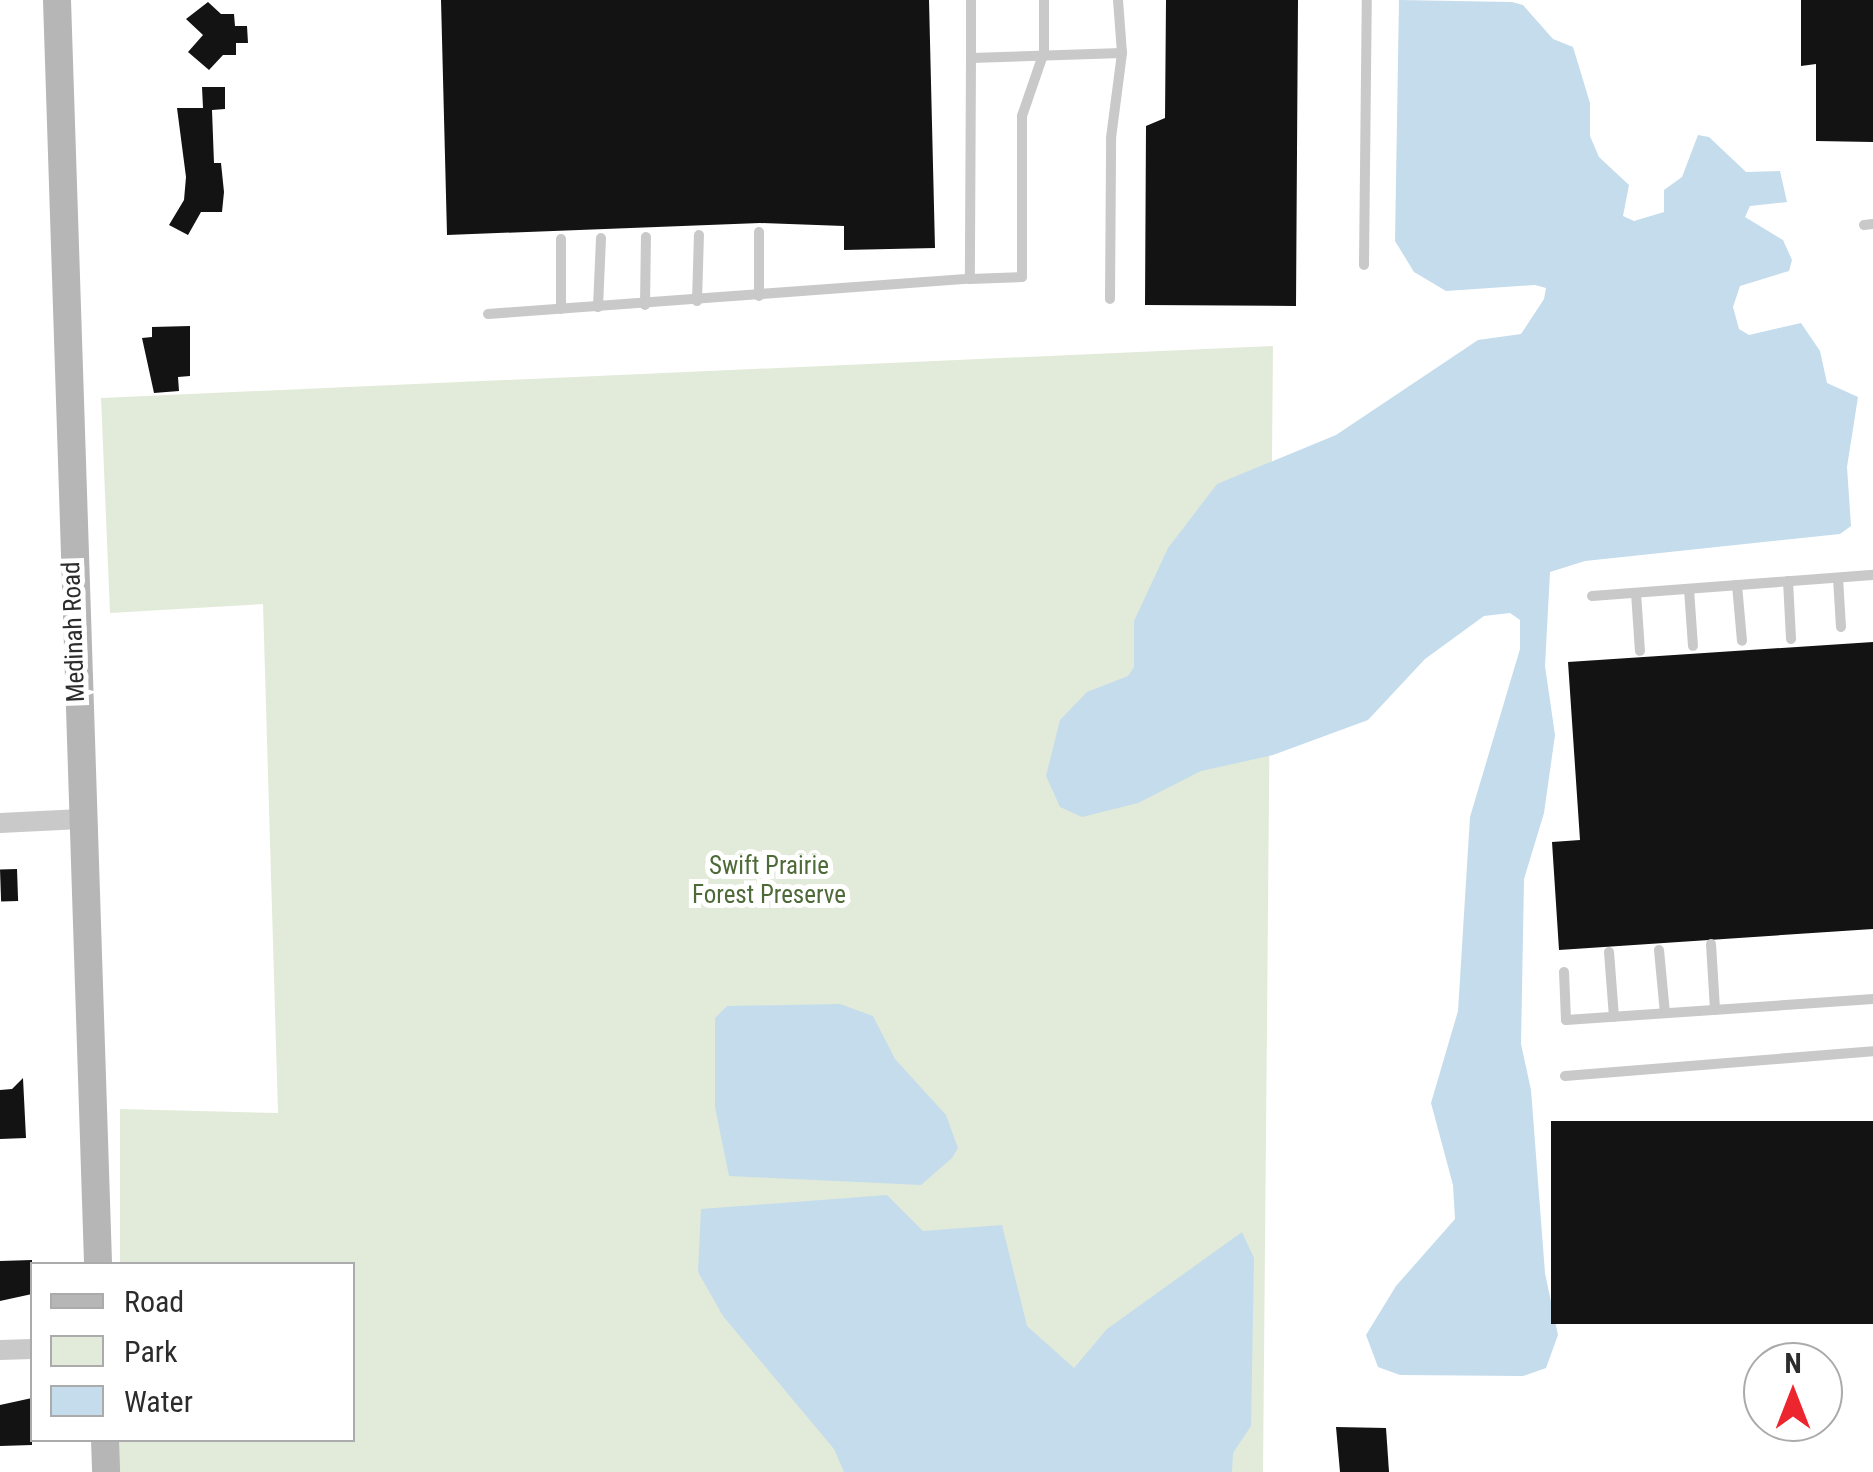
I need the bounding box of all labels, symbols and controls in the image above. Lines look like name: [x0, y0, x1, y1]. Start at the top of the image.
street label: Medinah Road: [57, 561, 91, 703]
park label: Swift Prairie Forest Preserve: [692, 852, 846, 911]
legend: [30, 1262, 355, 1442]
text: Road: [124, 1284, 184, 1319]
text: Park: [124, 1334, 178, 1369]
north arrow: [1743, 1342, 1843, 1442]
text: N: [1784, 1347, 1802, 1380]
text: Water: [124, 1384, 193, 1419]

